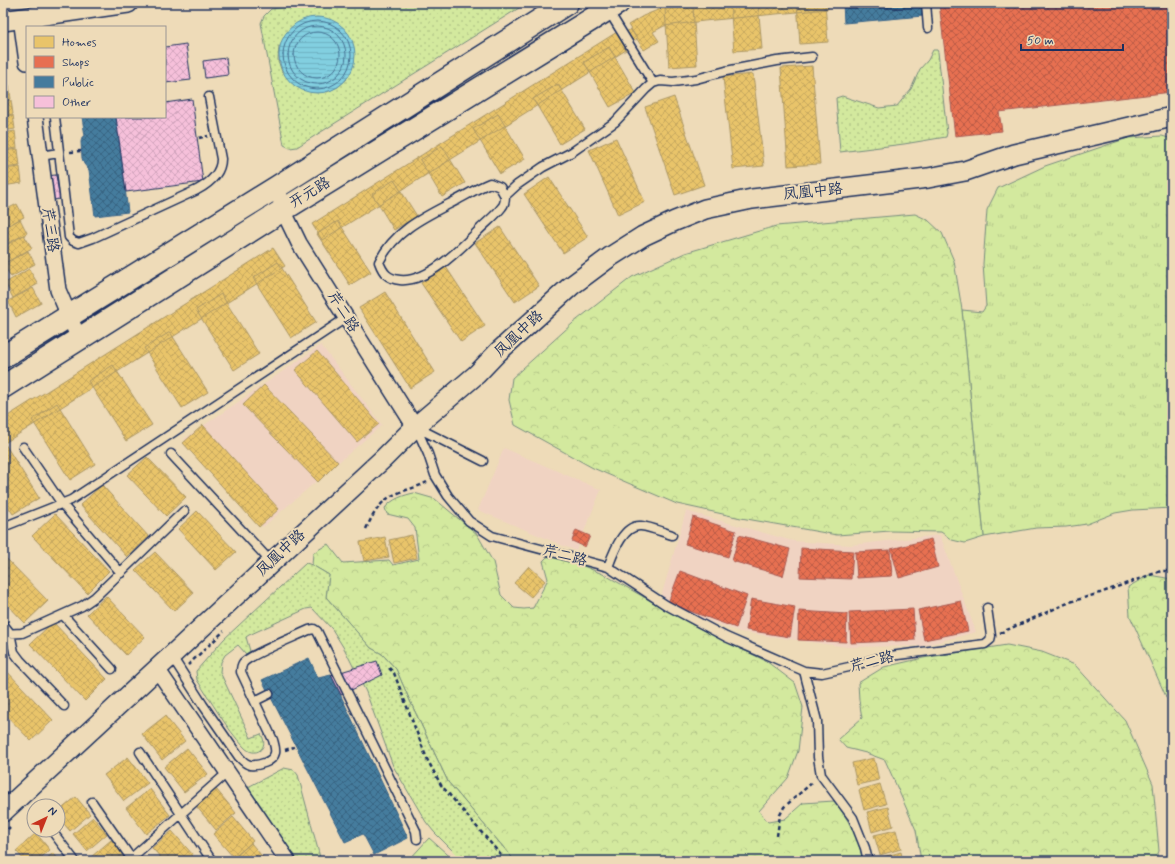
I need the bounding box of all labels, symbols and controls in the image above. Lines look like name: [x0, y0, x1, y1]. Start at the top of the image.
legend: [26, 26, 166, 118]
scale bar: [1021, 26, 1123, 52]
text: 50 m: [1027, 33, 1054, 49]
text: Homes: [62, 35, 97, 51]
text: Shops: [62, 55, 89, 71]
text: Public: [62, 75, 94, 91]
text: Other: [62, 95, 91, 111]
street label: 开元路: [286, 173, 334, 213]
street label: 凤凰中路: [782, 179, 844, 205]
street label: 芹三路: [37, 206, 63, 254]
street label: 芹二路: [323, 288, 363, 336]
street label: 凤凰中路: [490, 306, 548, 362]
street label: 凤凰中路: [252, 525, 310, 581]
street label: 芹二路: [541, 541, 589, 571]
street label: 芹二路: [848, 647, 896, 677]
north arrow: [26, 798, 66, 838]
text: N: [45, 804, 60, 819]

